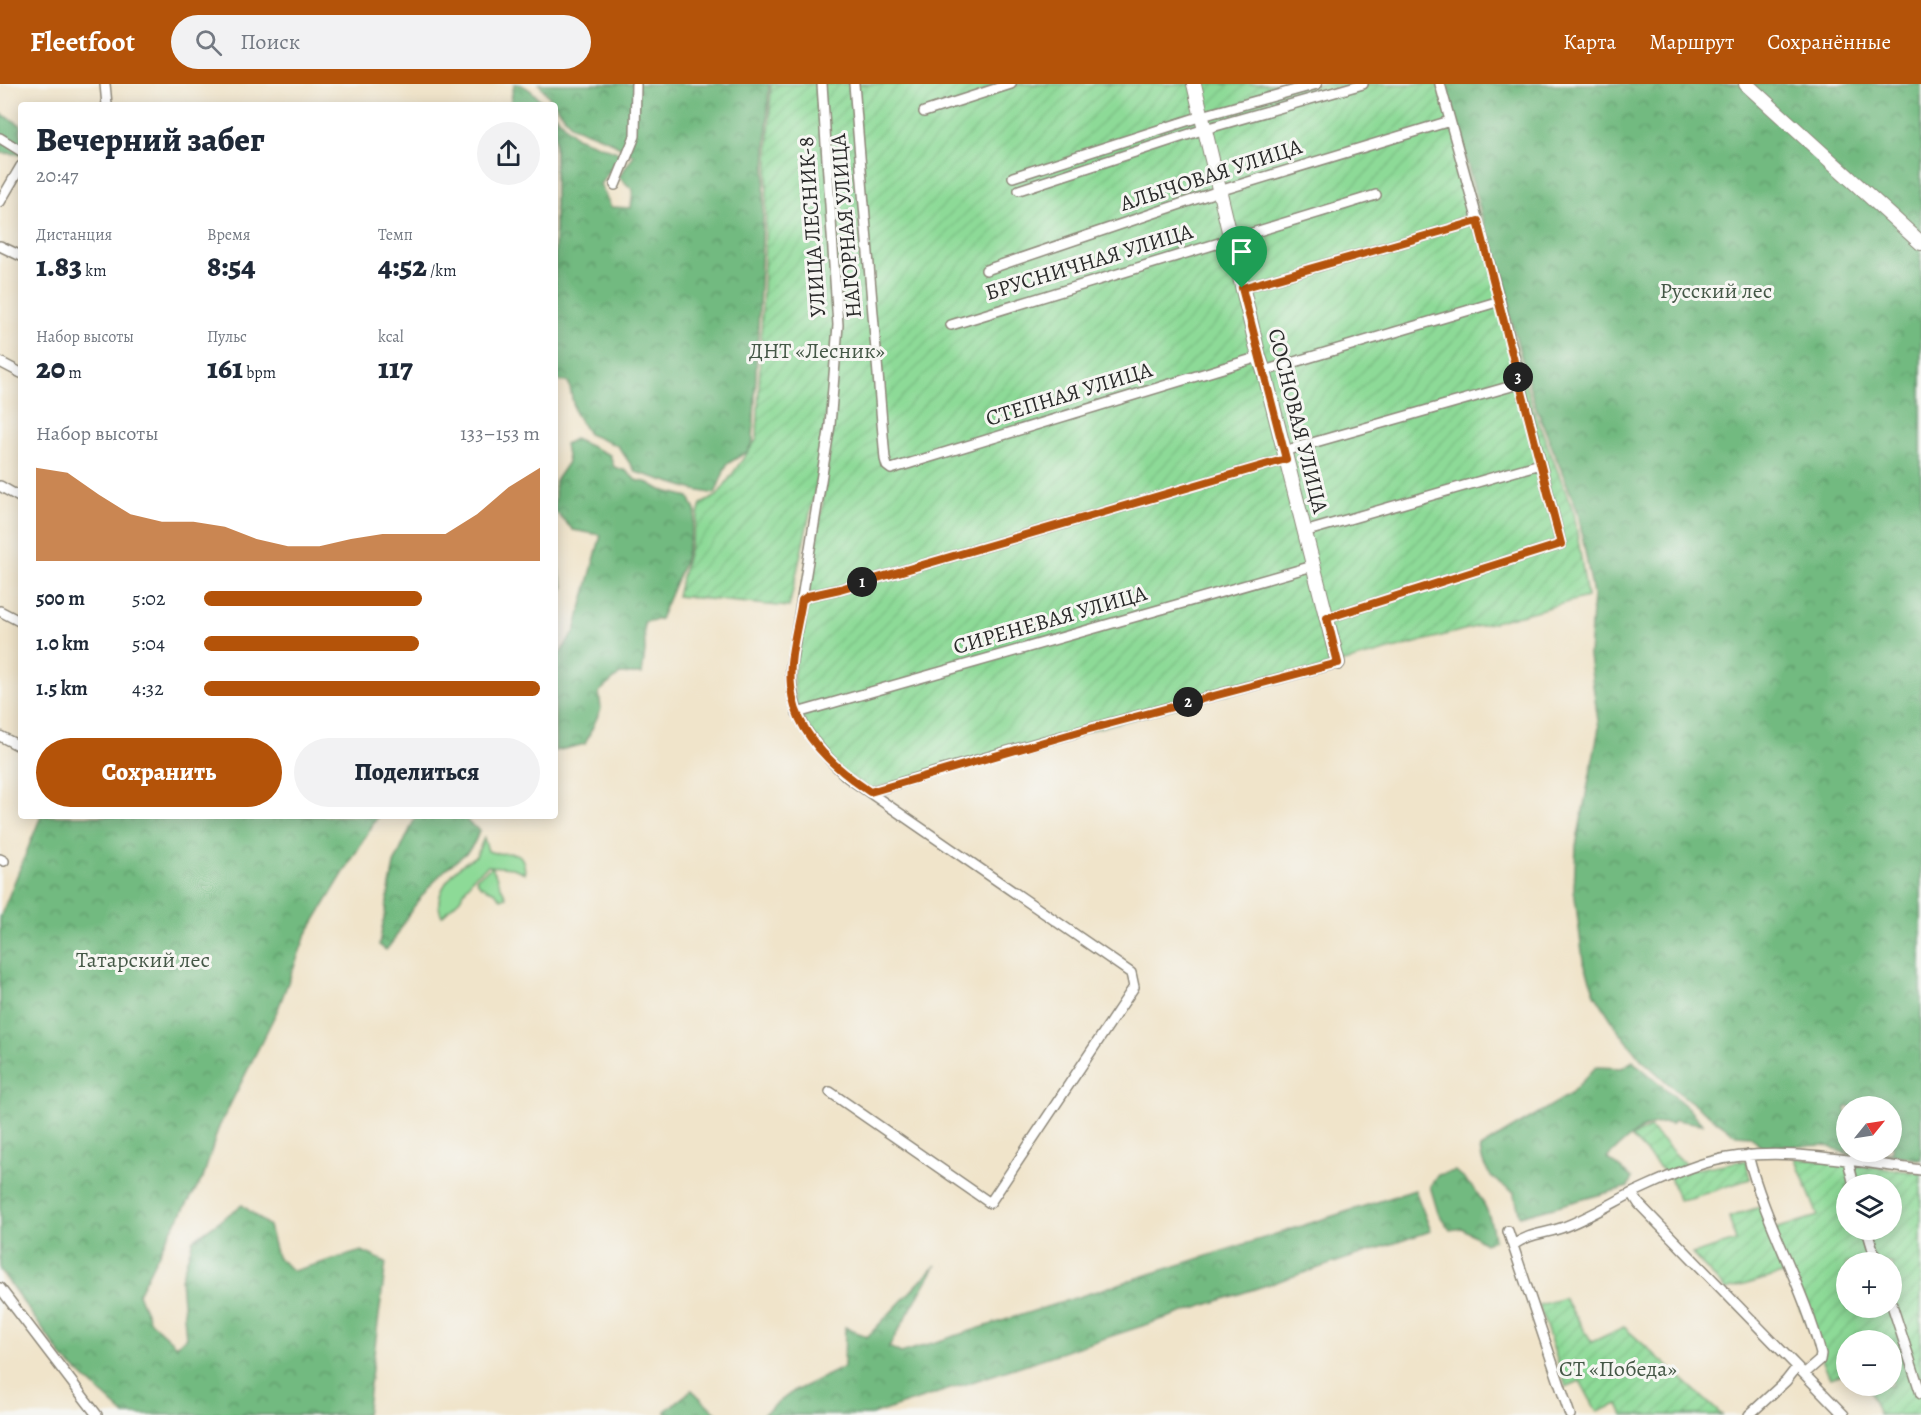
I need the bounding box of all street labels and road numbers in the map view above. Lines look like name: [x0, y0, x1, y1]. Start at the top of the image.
street label: НАГОРНАЯ УЛИЦА: [823, 131, 869, 319]
street label: АЛЫЧОВАЯ УЛИЦА: [1115, 131, 1307, 219]
street label: УЛИЦА ЛЕСНИК-8: [791, 136, 833, 318]
street label: БРУСНИЧНАЯ УЛИЦА: [981, 216, 1198, 308]
street label: СОСНОВАЯ УЛИЦА: [1261, 326, 1336, 518]
street label: СТЕПНАЯ УЛИЦА: [982, 354, 1157, 434]
street label: СИРЕНЕВАЯ УЛИЦА: [950, 578, 1151, 662]

